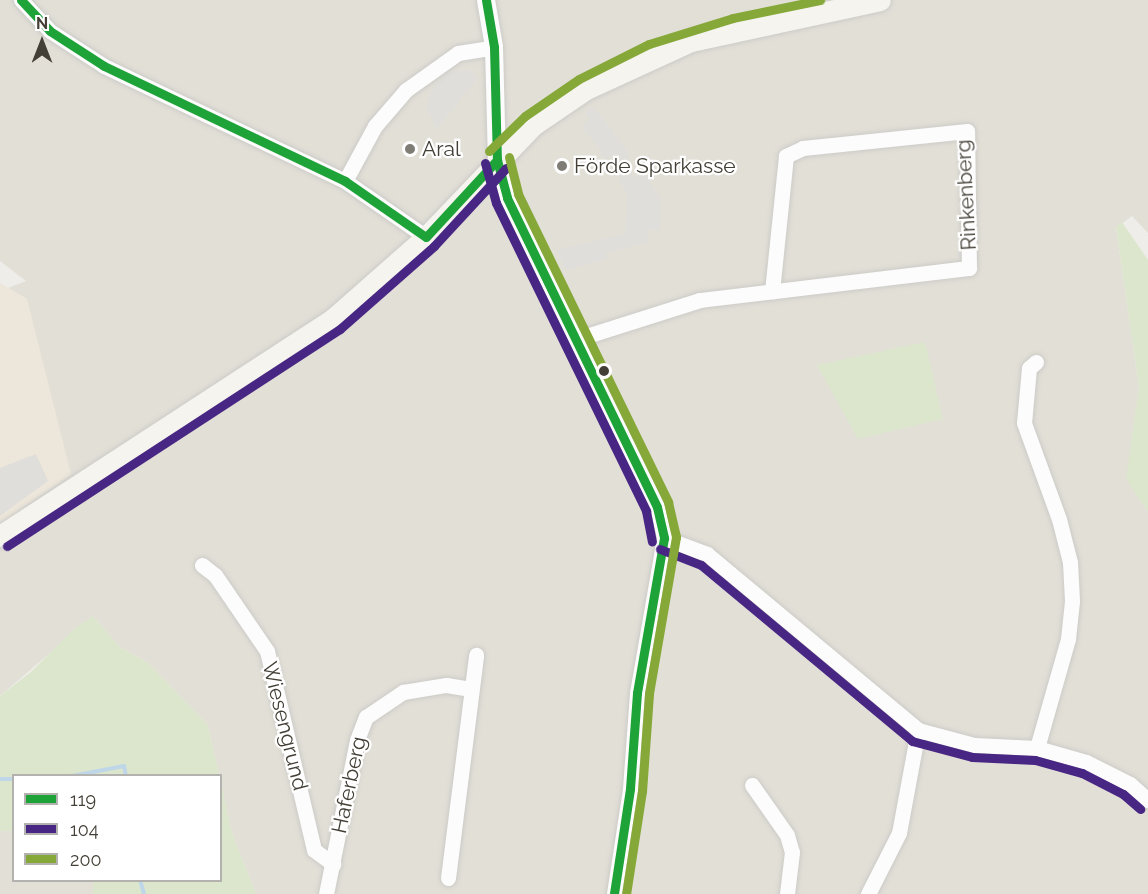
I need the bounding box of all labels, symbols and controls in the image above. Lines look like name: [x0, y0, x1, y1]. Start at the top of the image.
north arrow: [12, 12, 72, 72]
text: N: [36, 14, 48, 33]
place label: Aral: [422, 136, 461, 162]
street label: Rinkenberg: [951, 139, 981, 251]
marker: Aral: [403, 142, 417, 156]
place label: Förde Sparkasse: [574, 153, 736, 179]
marker: Förde Sparkasse: [555, 159, 569, 173]
unlabelled marker: [598, 365, 610, 377]
street label: Wiesengrund: [257, 659, 313, 793]
street label: Haferberg: [326, 734, 372, 836]
legend: [12, 774, 222, 882]
text: 119: [70, 789, 96, 810]
text: 104: [70, 819, 99, 840]
text: 200: [70, 849, 101, 870]

